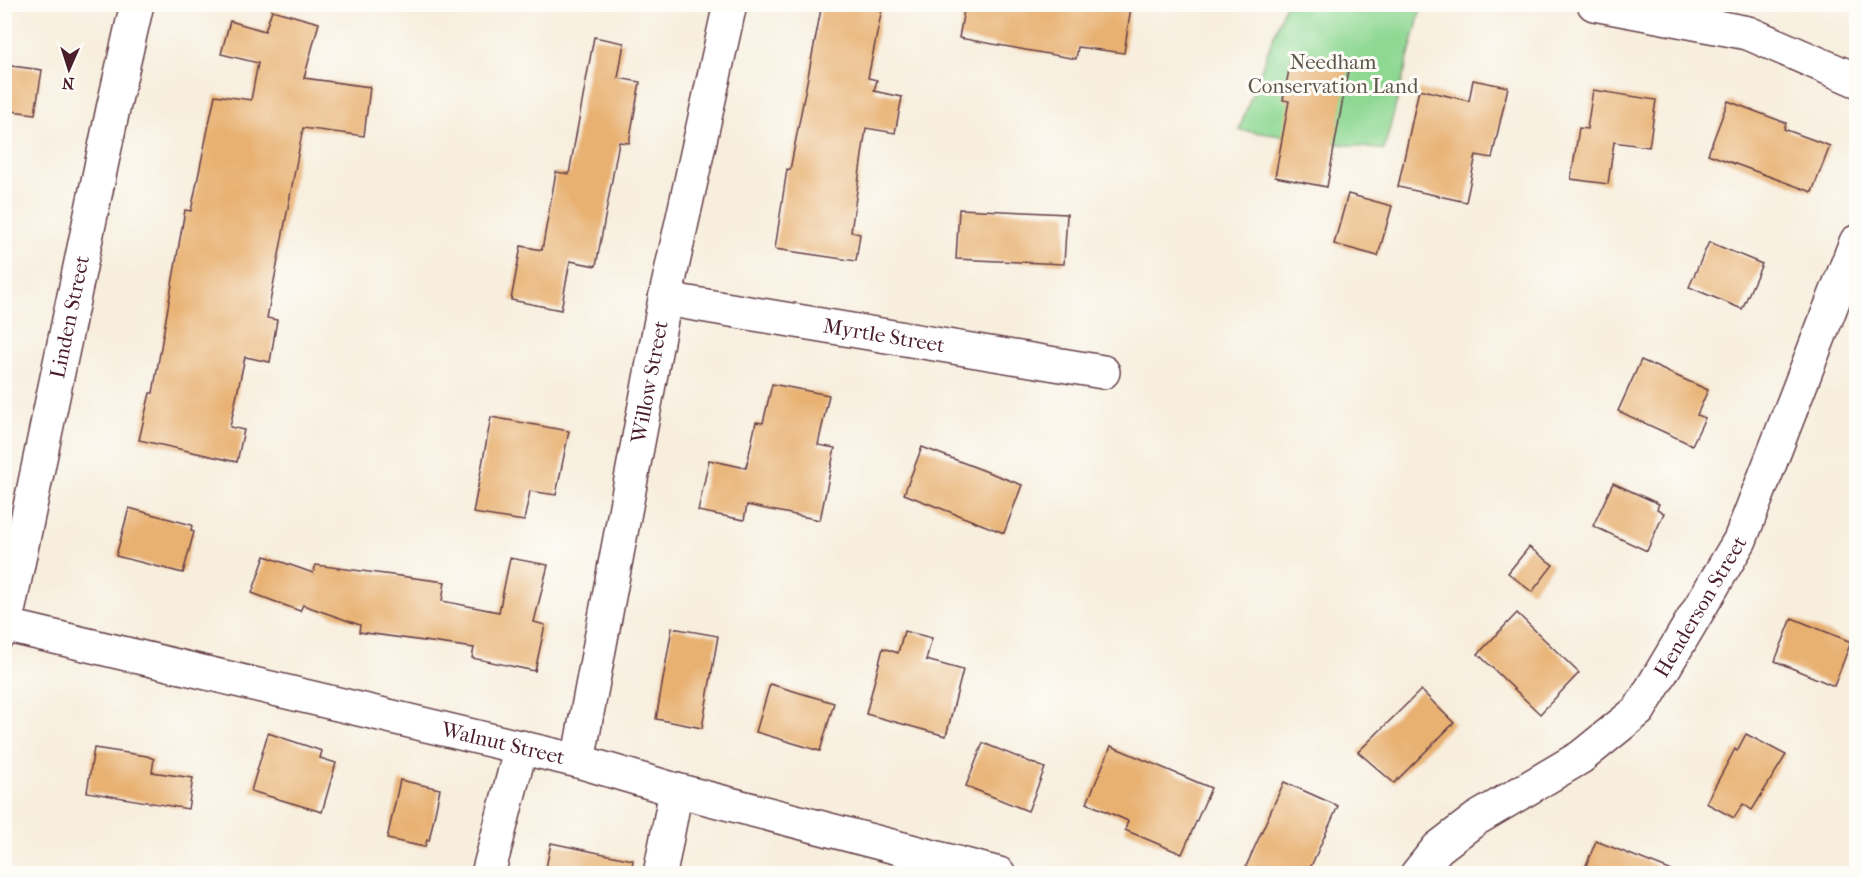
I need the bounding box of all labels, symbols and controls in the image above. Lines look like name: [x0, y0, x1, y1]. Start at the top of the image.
north arrow: [39, 39, 99, 99]
park label: Needham Conservation Land: [1248, 50, 1419, 98]
text: N: [61, 74, 75, 93]
street label: Linden Street: [45, 253, 94, 380]
street label: Myrtle Street: [822, 314, 947, 357]
street label: Willow Street: [626, 318, 673, 446]
street label: Henderson Street: [1649, 531, 1752, 682]
street label: Walnut Street: [438, 717, 568, 770]

